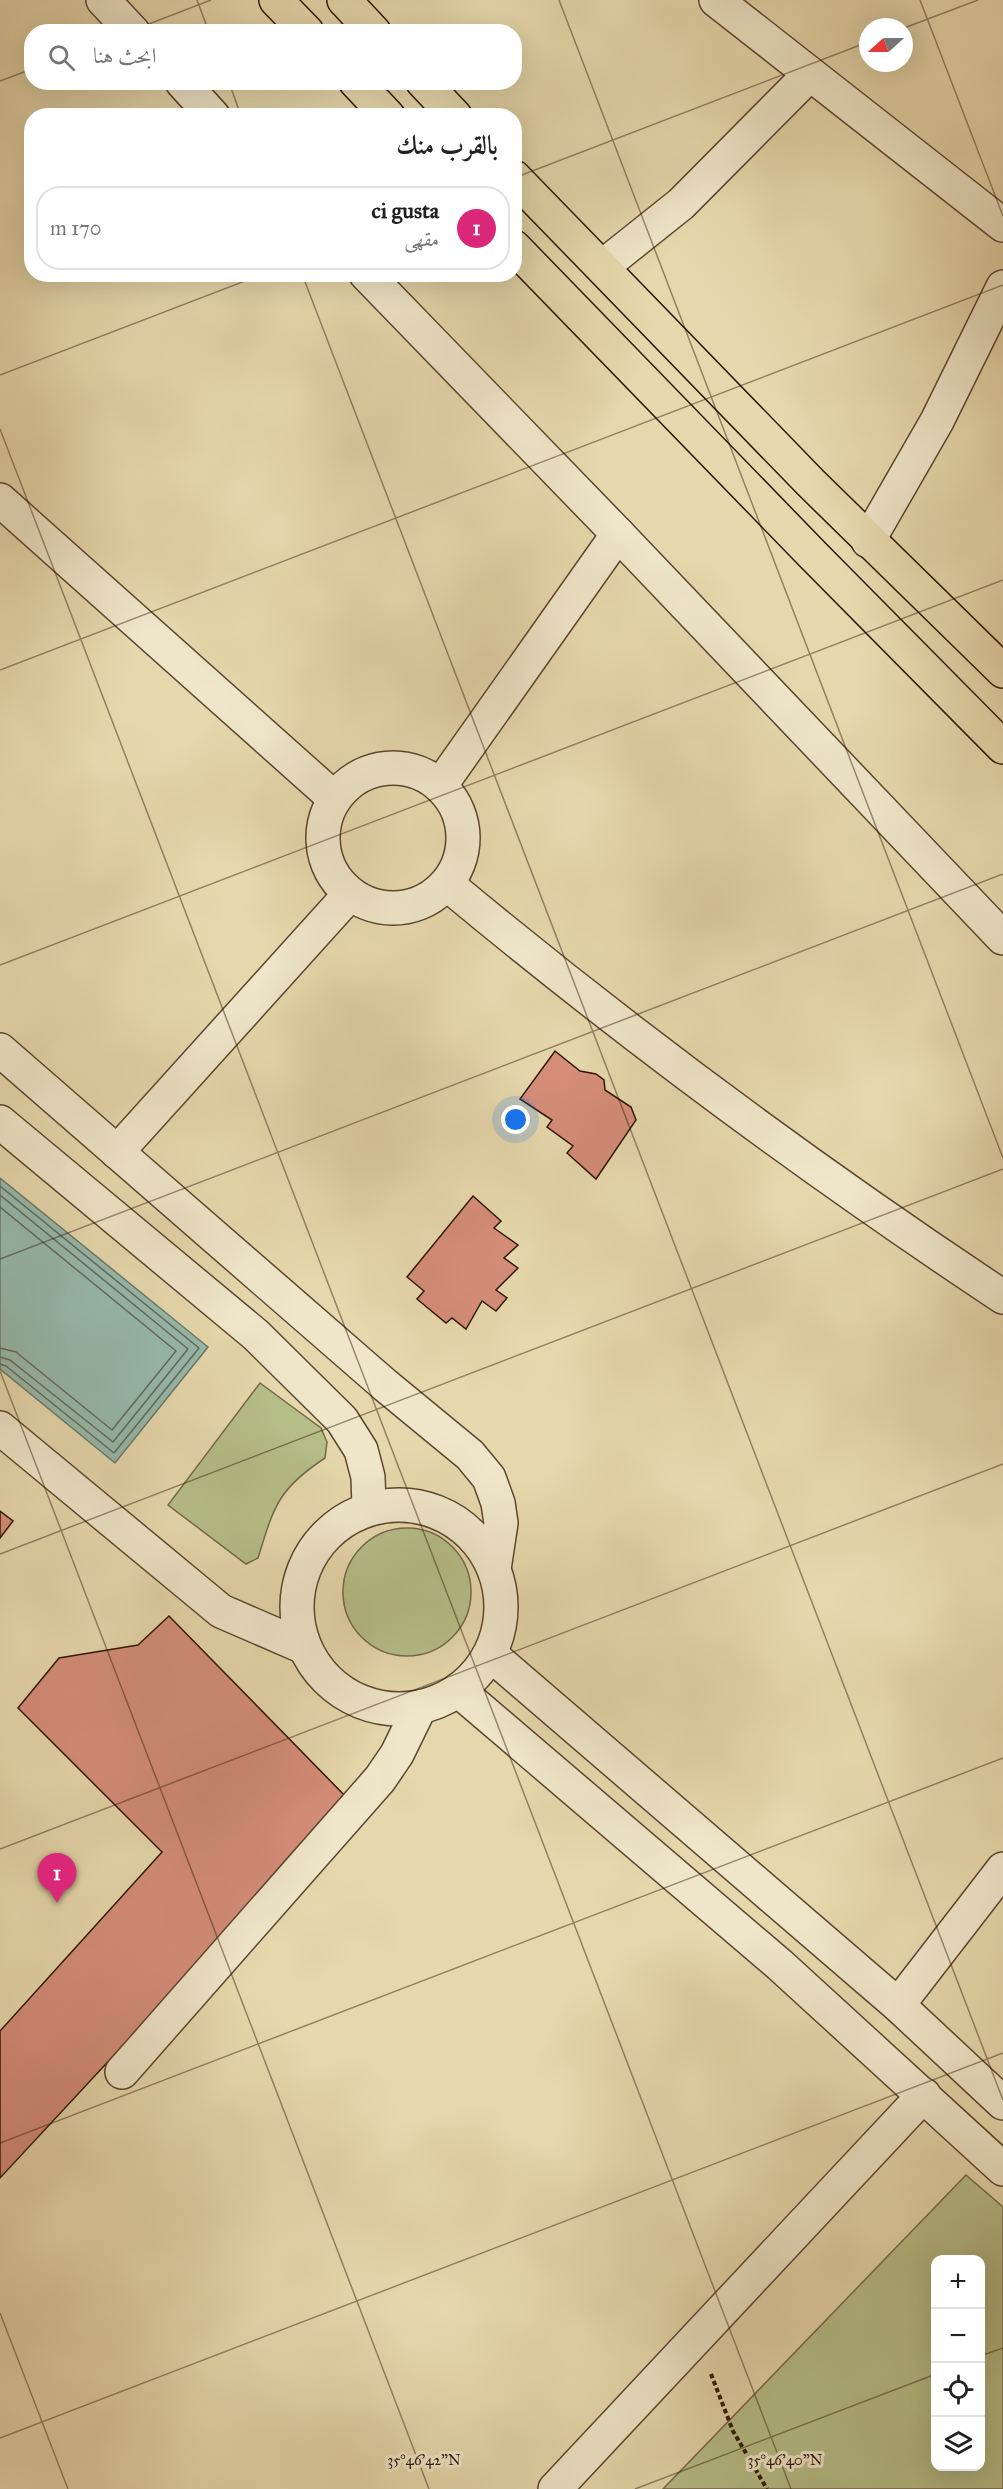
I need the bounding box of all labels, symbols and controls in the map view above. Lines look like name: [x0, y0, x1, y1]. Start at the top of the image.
north arrow: [859, 18, 913, 72]
search box: [24, 24, 522, 90]
icon: search: [45, 41, 78, 74]
text: ابحث هنا: [93, 42, 156, 69]
text: بالقرب منك: [396, 129, 498, 161]
text: ci gusta: [372, 197, 439, 224]
text: 170 m: [50, 216, 101, 240]
text: 1: [473, 216, 480, 240]
text: مقهى: [404, 227, 439, 251]
your location: [501, 1105, 530, 1134]
pin: 1: [38, 1854, 76, 1903]
map controls: [931, 2255, 985, 2471]
button: +: [931, 2255, 985, 2309]
button: −: [931, 2309, 985, 2363]
button: locate: [931, 2363, 985, 2417]
button: layers: [931, 2417, 985, 2471]
text: 35°46'42"N: [387, 2451, 461, 2469]
text: 35°46'40"N: [748, 2451, 823, 2469]

